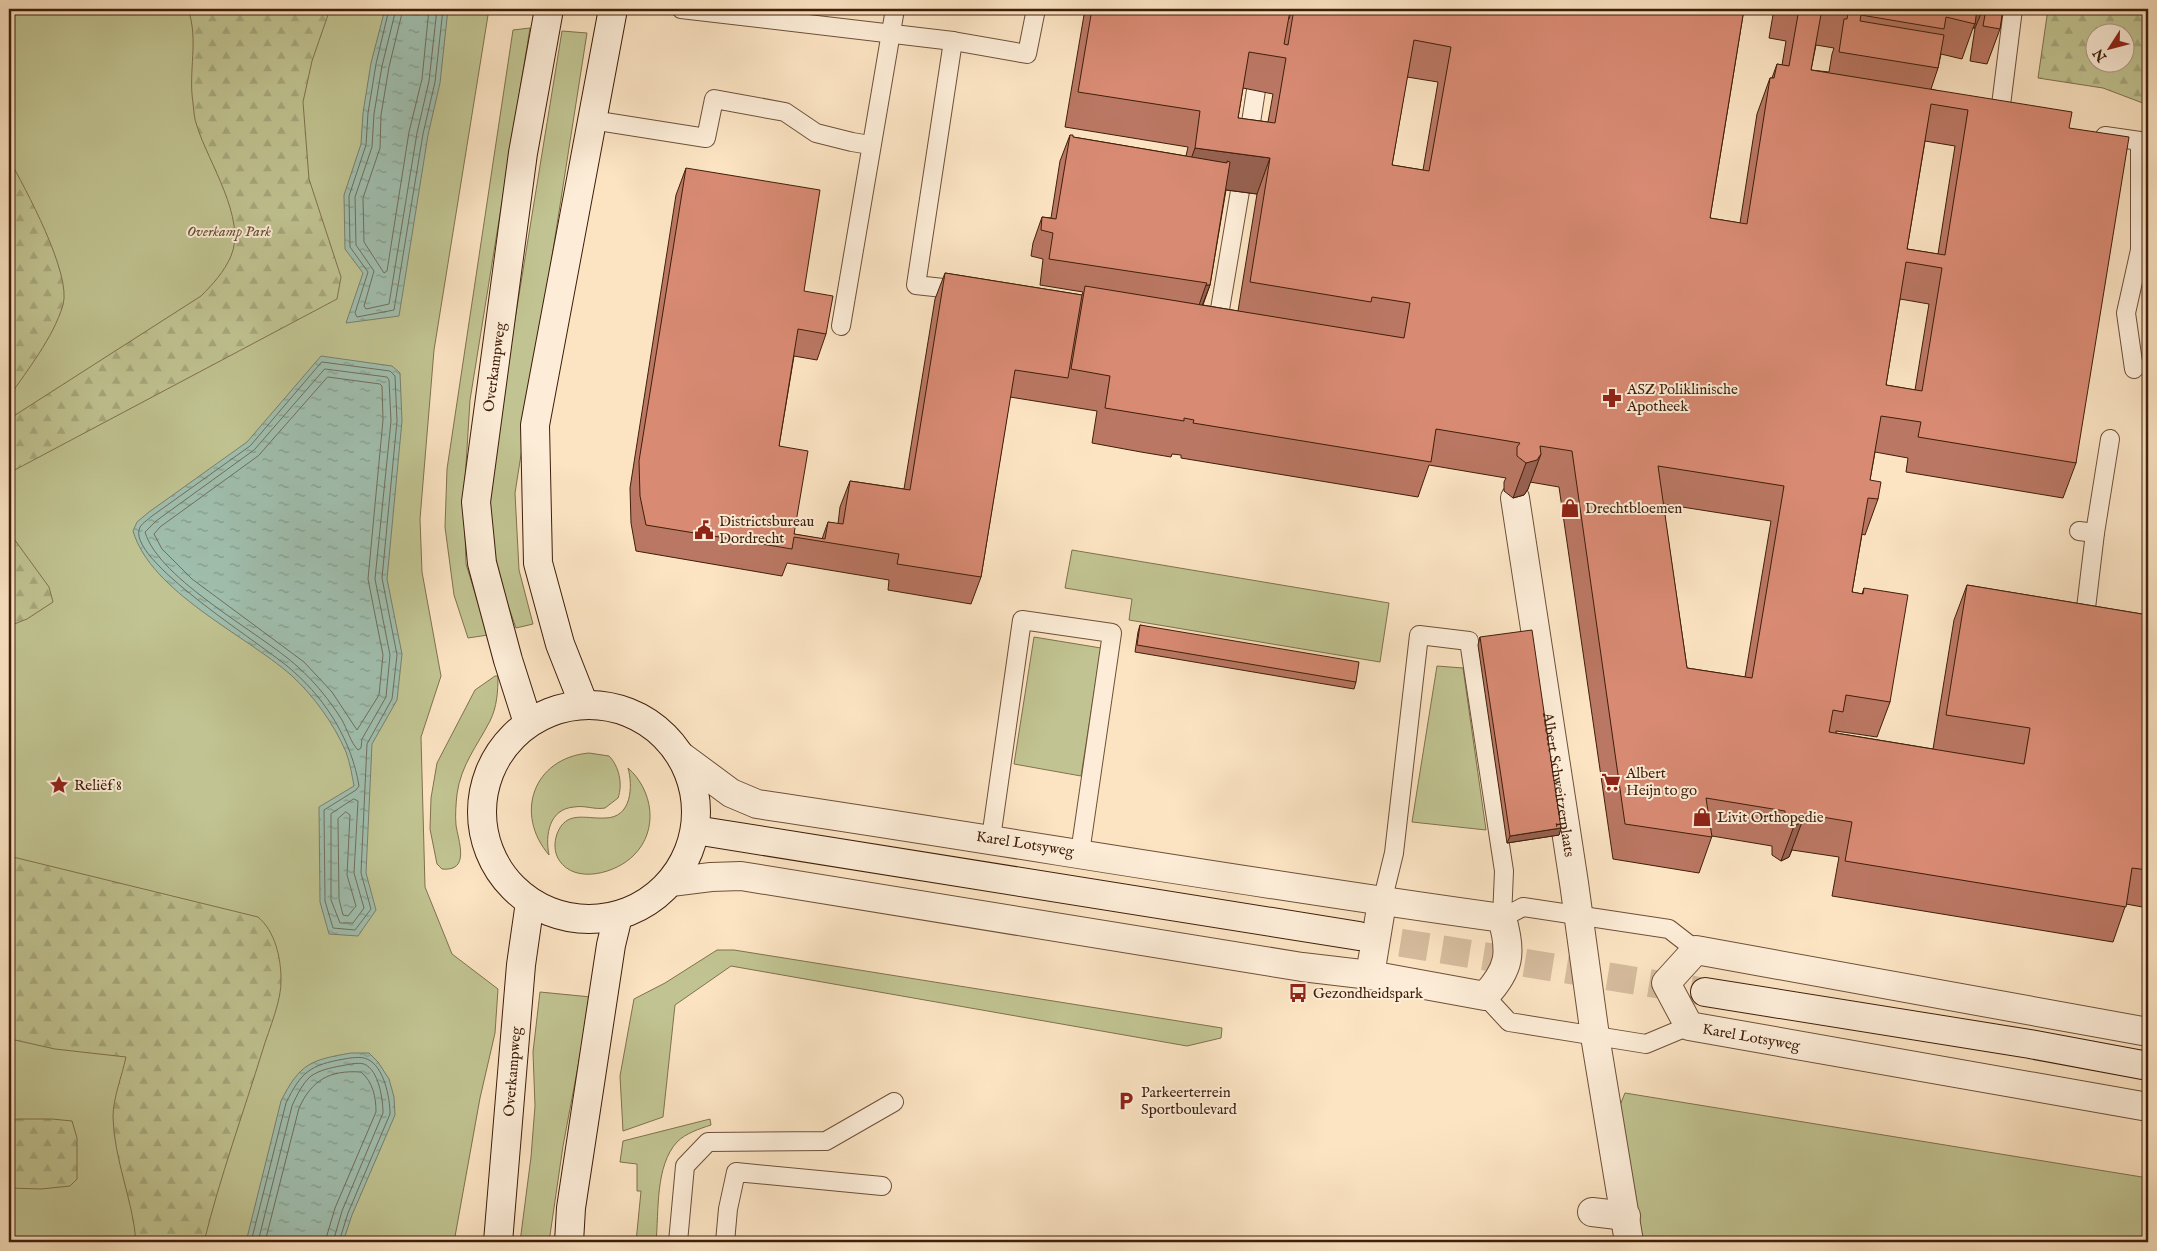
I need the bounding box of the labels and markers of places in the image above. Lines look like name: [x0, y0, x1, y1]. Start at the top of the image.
place label: ASZ Poliklinische Apotheek: [1626, 380, 1738, 416]
pharmacy icon: ASZ Poliklinische Apotheek: [1601, 387, 1623, 409]
shop icon: Drechtbloemen: [1559, 497, 1581, 519]
place label: Drechtbloemen: [1585, 499, 1682, 518]
place label: Districtsbureau Dordrecht: [719, 512, 814, 548]
public building icon: Districtsbureau Dordrecht: [693, 519, 715, 541]
place label: Albert Heijn to go: [1625, 764, 1697, 800]
supermarket icon: Albert Heijn to go: [1600, 771, 1622, 793]
place icon: Reliëf 8: [48, 774, 70, 796]
place label: Reliëf 8: [74, 776, 122, 795]
shop icon: Livit Orthopedie: [1691, 806, 1713, 828]
place label: Livit Orthopedie: [1717, 808, 1824, 827]
bus stop icon: Gezondheidspark: [1287, 982, 1309, 1004]
place label: Gezondheidspark: [1313, 984, 1424, 1003]
place label: Parkeerterrein Sportboulevard: [1141, 1083, 1238, 1119]
parking icon: Parkeerterrein Sportboulevard: [1115, 1090, 1137, 1112]

